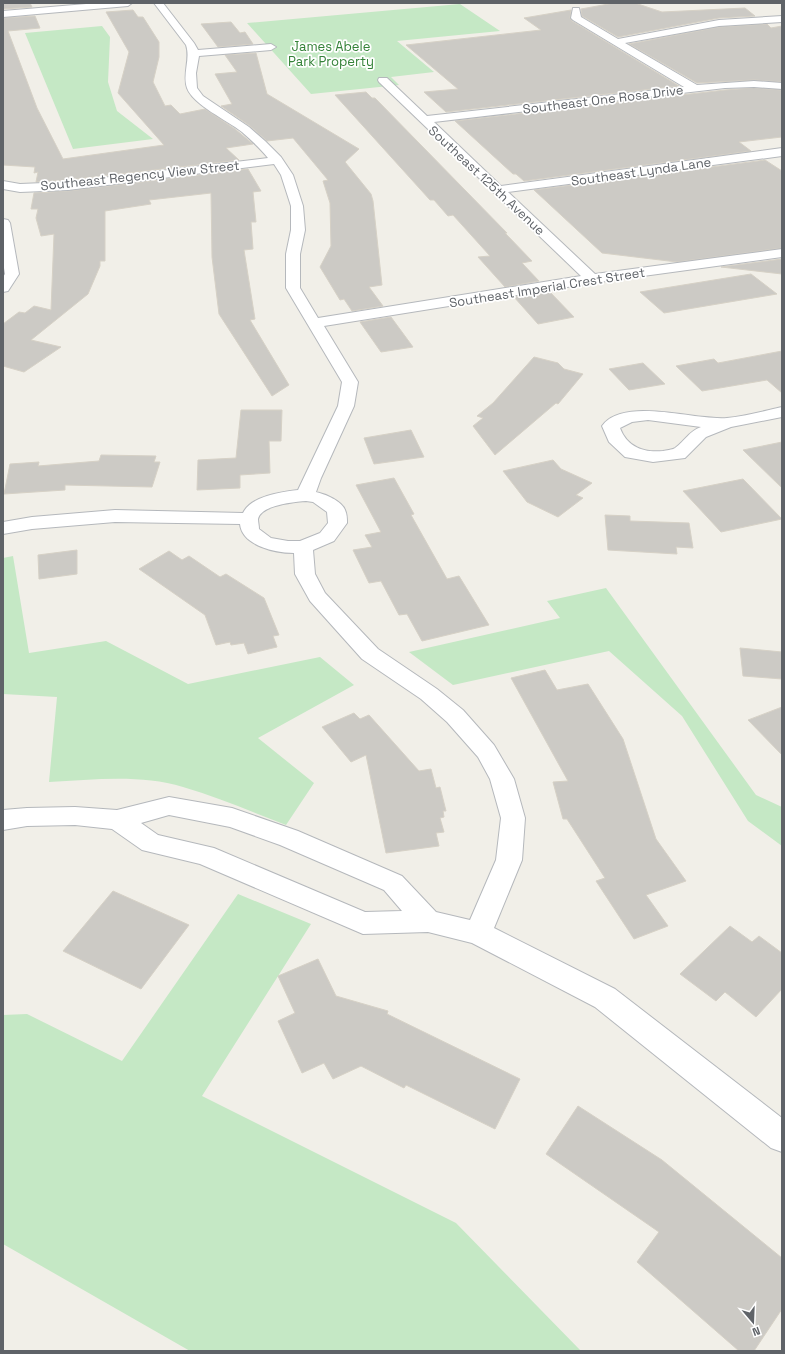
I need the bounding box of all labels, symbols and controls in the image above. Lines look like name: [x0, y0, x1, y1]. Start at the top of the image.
park label: James Abele Park Property: [288, 38, 374, 70]
street label: Southeast One Rosa Drive: [522, 81, 684, 118]
street label: Southeast 125th Avenue: [425, 122, 548, 239]
street label: Southeast Lynda Lane: [570, 153, 712, 190]
street label: Southeast Regency View Street: [40, 157, 240, 194]
street label: Southeast Imperial Crest Street: [448, 264, 646, 311]
north arrow: [733, 1302, 773, 1342]
text: N: [750, 1324, 762, 1339]

